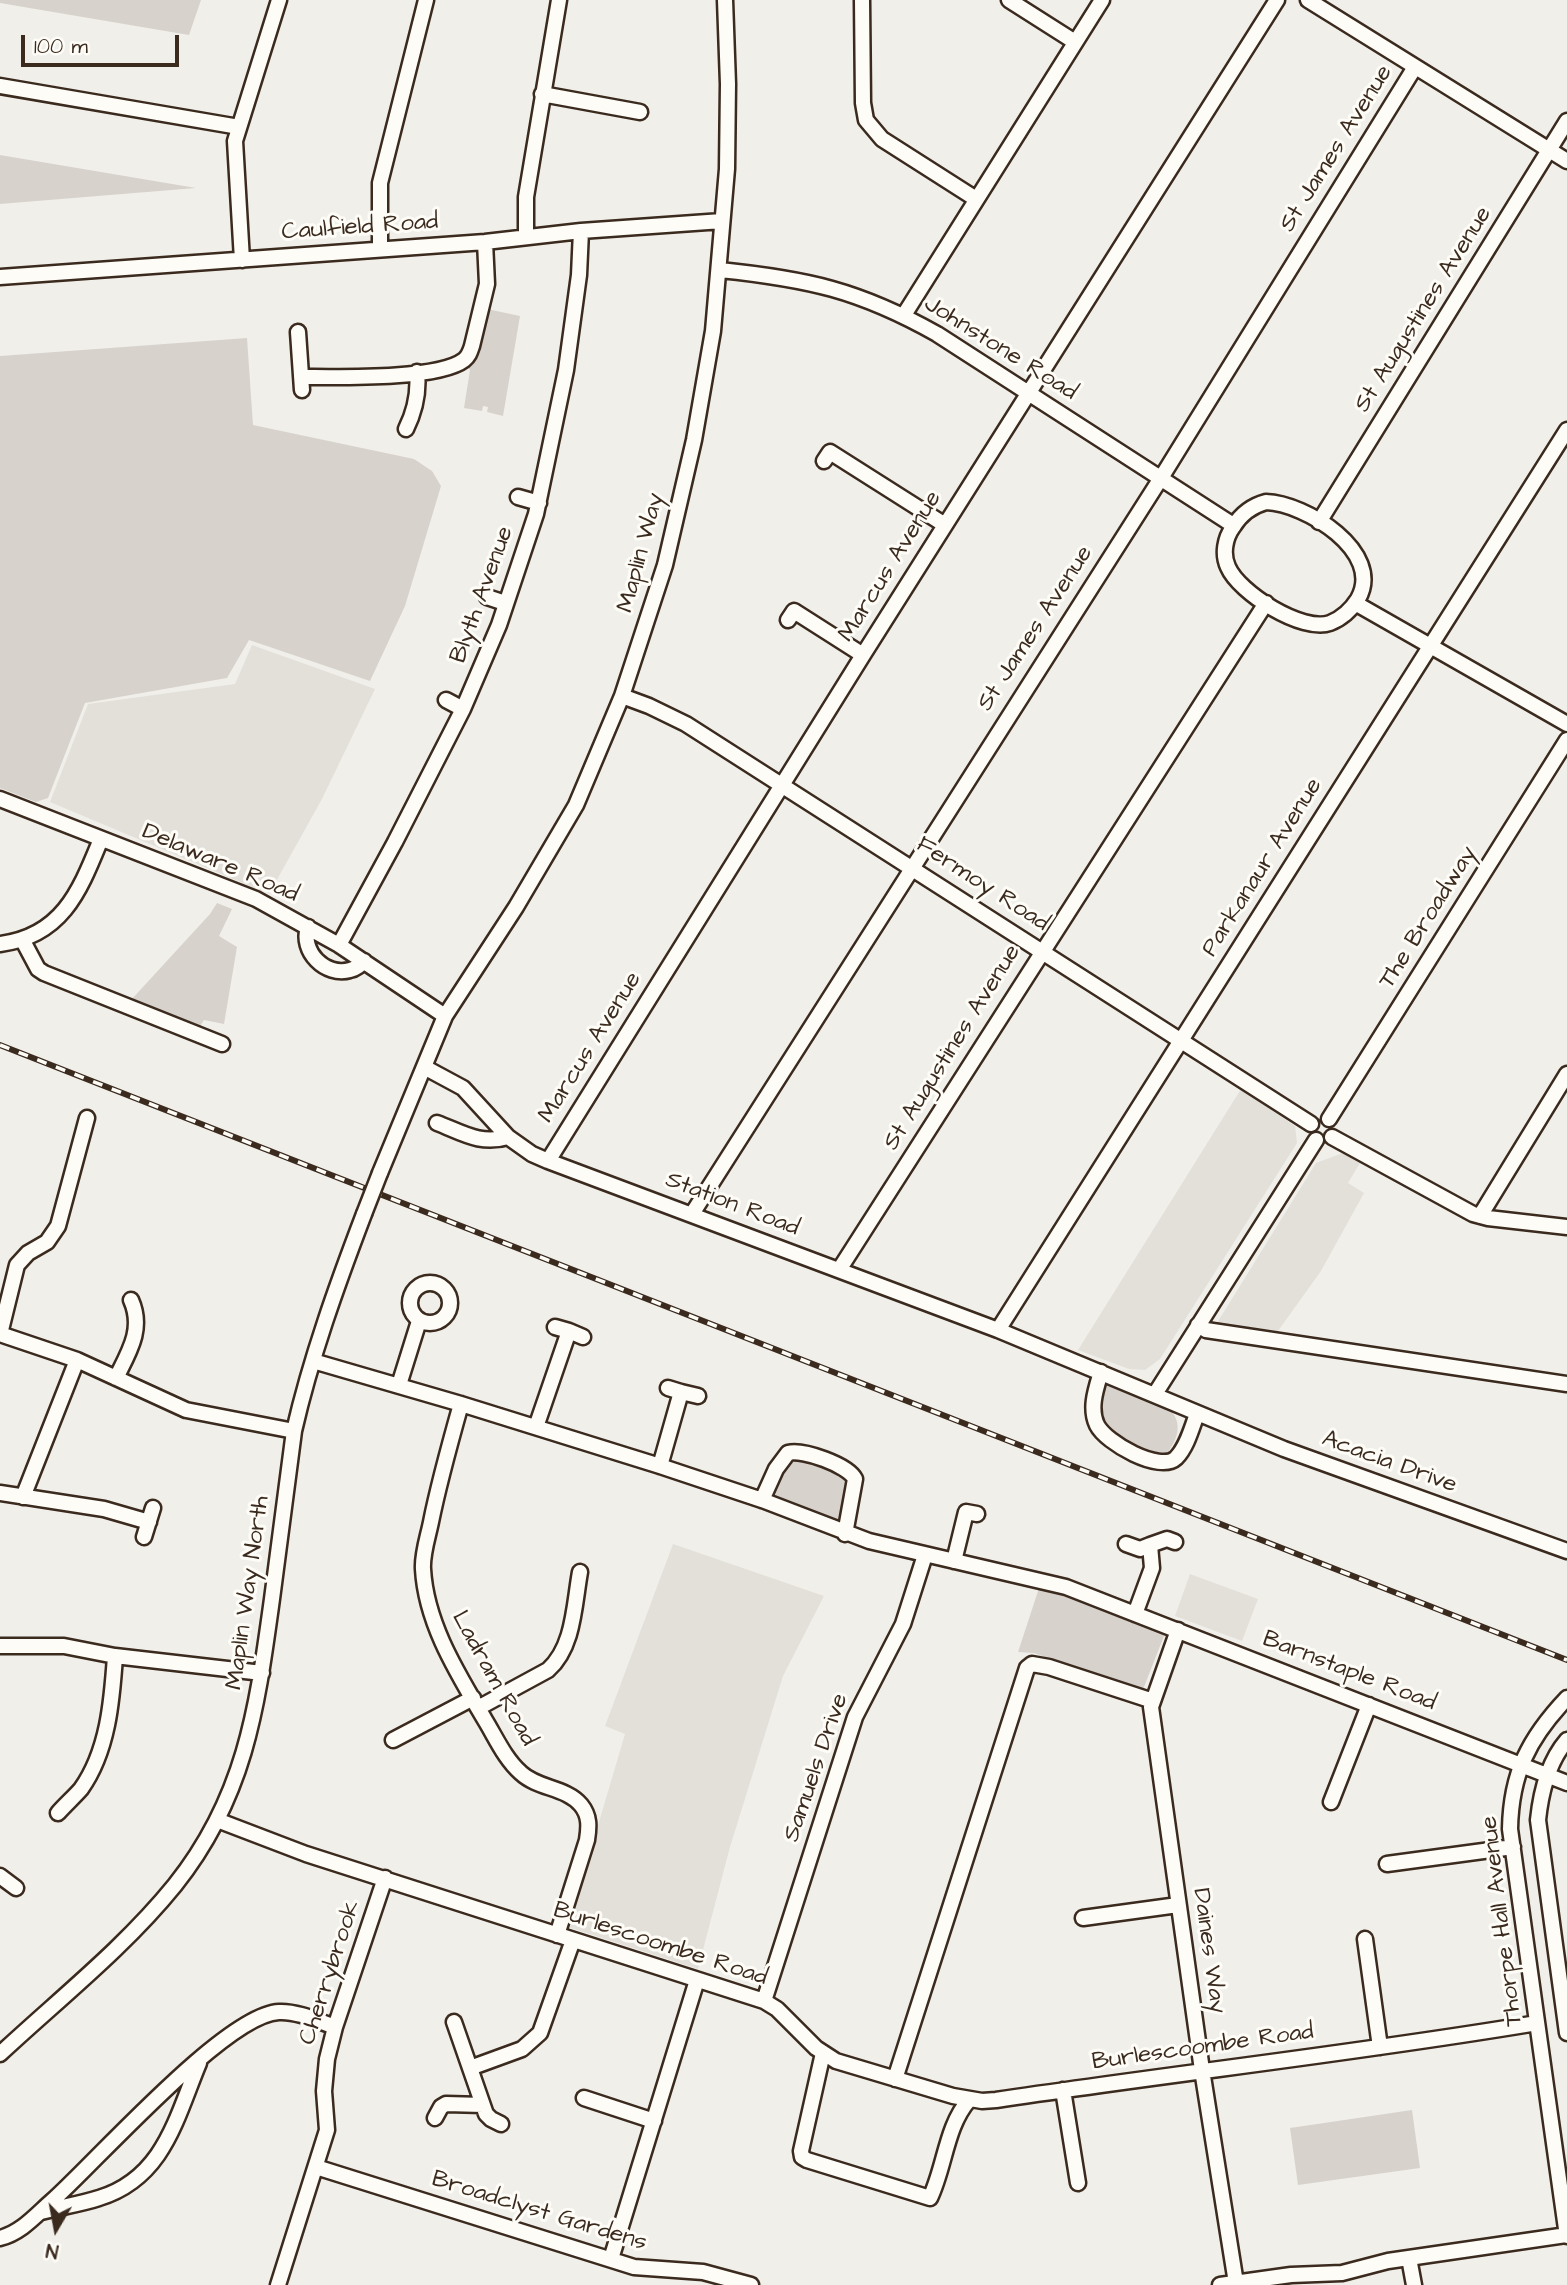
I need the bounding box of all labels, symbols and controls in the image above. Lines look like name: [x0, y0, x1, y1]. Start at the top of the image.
scale bar: [24, 21, 182, 65]
text: 100 m: [34, 32, 88, 61]
street label: St James Avenue: [1274, 60, 1400, 238]
street label: St Augustines Avenue: [1349, 202, 1499, 418]
street label: Caulfield Road: [281, 208, 439, 248]
street label: Johnstone Road: [918, 290, 1082, 408]
street label: Marcus Avenue: [833, 486, 949, 648]
street label: Maplin Way: [612, 490, 672, 616]
street label: Blyth Avenue: [445, 523, 521, 667]
street label: St James Avenue: [972, 541, 1100, 717]
street label: Parkanaur Avenue: [1196, 773, 1330, 963]
street label: Delaware Road: [137, 818, 303, 910]
street label: Fermoy Road: [910, 831, 1054, 939]
street label: The Broadway: [1374, 841, 1484, 995]
street label: St Augustines Avenue: [878, 940, 1028, 1156]
street label: Marcus Avenue: [533, 967, 649, 1129]
street label: Station Road: [661, 1166, 803, 1244]
street label: Acacia Drive: [1318, 1425, 1460, 1501]
street label: Maplin Way North: [221, 1494, 277, 1692]
street label: Ladram Road: [444, 1606, 542, 1752]
street label: Barnstaple Road: [1258, 1626, 1440, 1718]
street label: Samuels Drive: [778, 1690, 856, 1846]
street label: Thorpe Hall Avenue: [1476, 1814, 1530, 2028]
street label: Daines Way: [1185, 1887, 1231, 2015]
street label: Cherrybrook: [294, 1897, 368, 2049]
street label: Burlescoombe Road: [549, 1897, 771, 1993]
street label: Burlescoombe Road: [1090, 2018, 1316, 2078]
street label: Broadclyst Gardens: [428, 2166, 650, 2258]
north arrow: [21, 2194, 91, 2264]
text: N: [44, 2236, 60, 2265]

